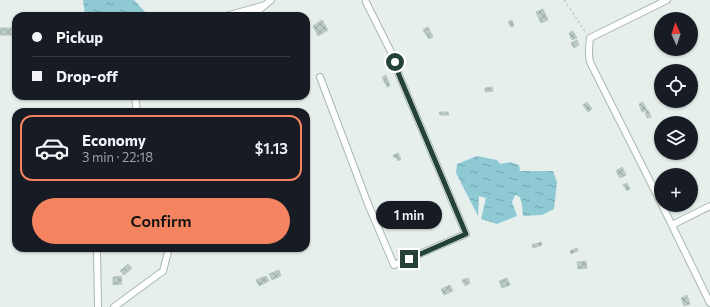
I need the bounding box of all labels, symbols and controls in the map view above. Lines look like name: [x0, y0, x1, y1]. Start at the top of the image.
north arrow: [654, 12, 698, 56]
map controls: [654, 12, 698, 212]
text: Pickup: [56, 28, 103, 46]
route start: [386, 53, 404, 71]
button: locate: [654, 64, 698, 108]
text: Drop-off: [56, 67, 118, 85]
button: layers: [654, 116, 698, 160]
icon: car: [34, 130, 70, 166]
text: Economy: [82, 131, 146, 149]
text: $1.13: [255, 139, 288, 157]
text: 3 min · 22:18: [82, 149, 153, 165]
button: +: [654, 168, 698, 212]
button: Confirm: [32, 198, 290, 244]
callout: 1 min: [376, 201, 442, 229]
text: 1 min: [394, 207, 424, 223]
route end: [400, 250, 418, 268]

